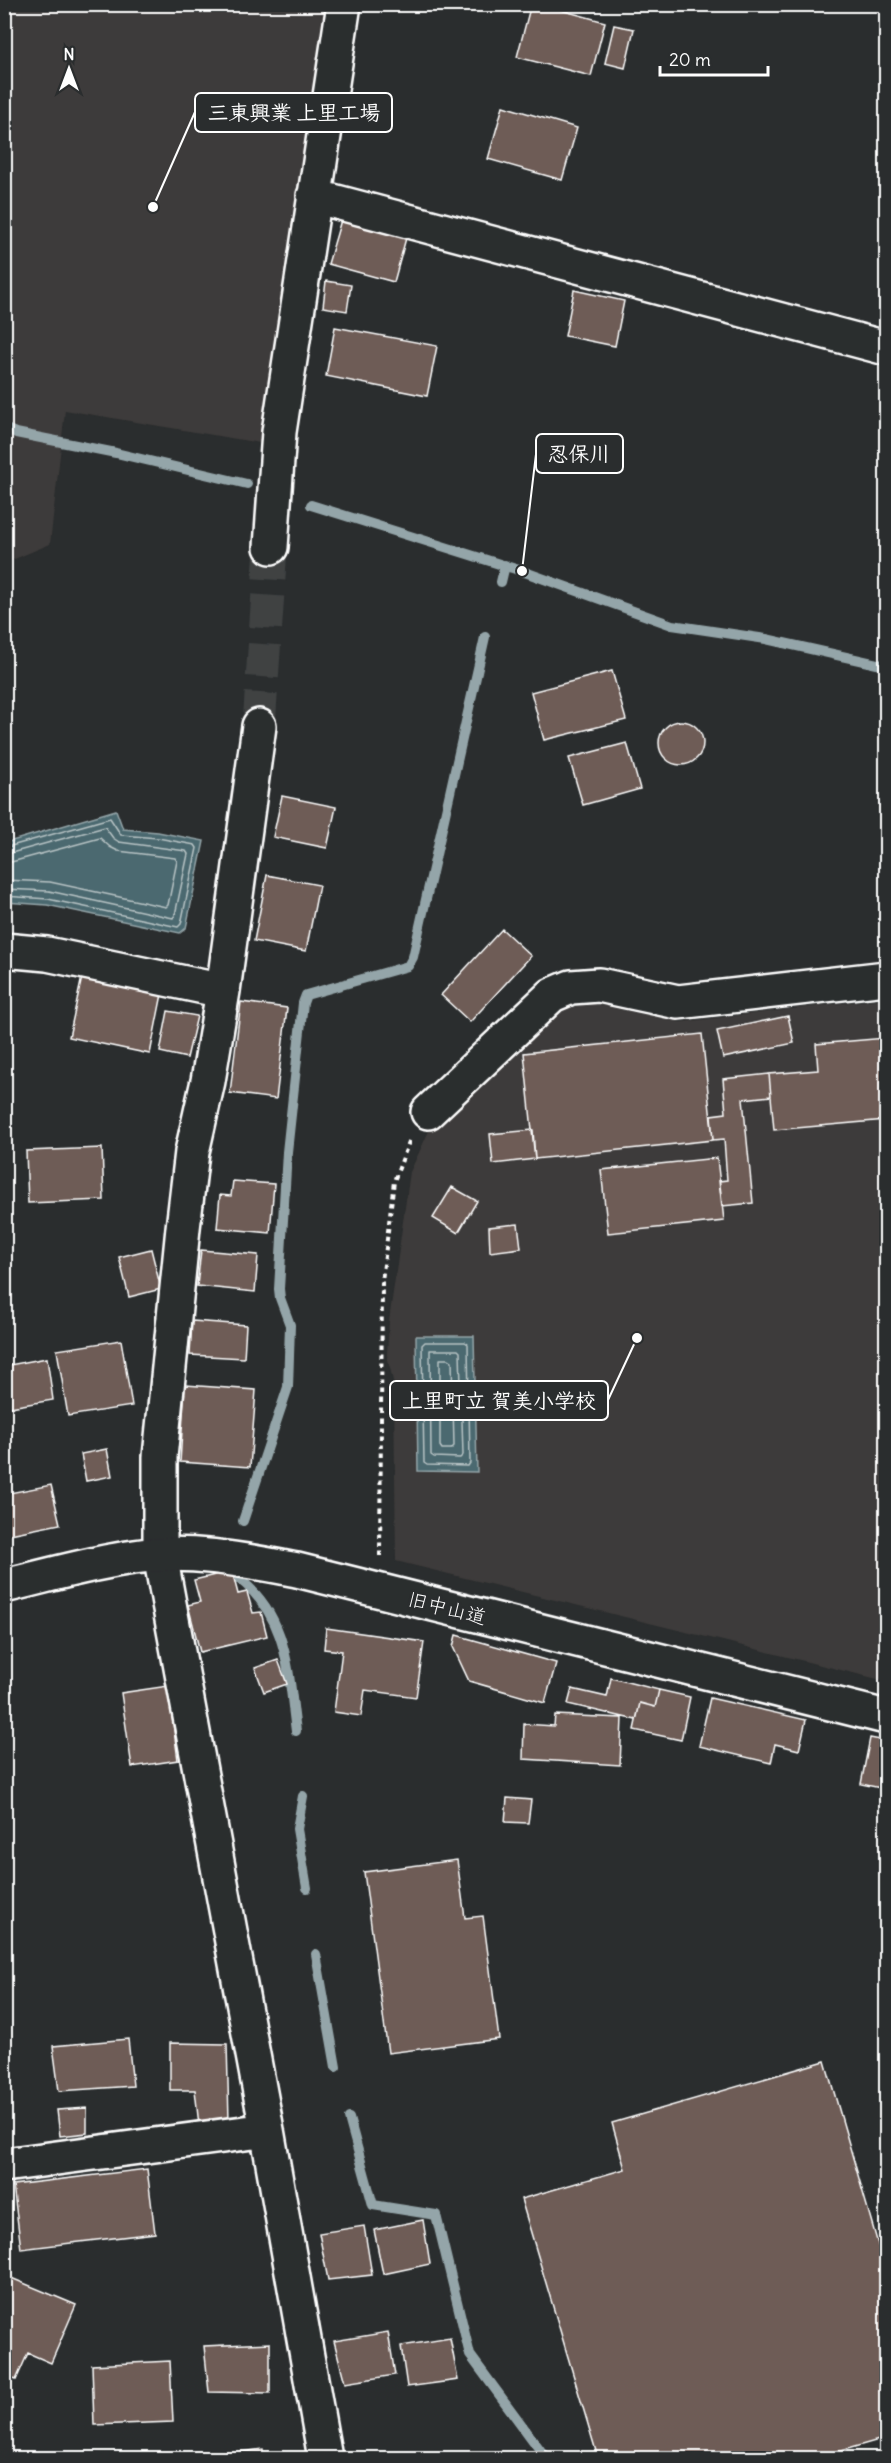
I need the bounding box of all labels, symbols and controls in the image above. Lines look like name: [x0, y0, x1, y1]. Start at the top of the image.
north arrow: [39, 39, 99, 99]
scale bar: [660, 39, 768, 77]
text: N: [63, 44, 75, 64]
text: 20 m: [669, 48, 711, 71]
callout: 三東興業 上里工場: [195, 93, 392, 132]
text: 三東興業 上里工場: [208, 99, 381, 126]
callout: 忍保川: [536, 434, 623, 473]
text: 忍保川: [548, 440, 611, 467]
callout: 上里町立 賀美小学校: [390, 1381, 608, 1420]
text: 上里町立 賀美小学校: [402, 1387, 596, 1414]
street label: 旧中山道: [405, 1586, 489, 1629]

